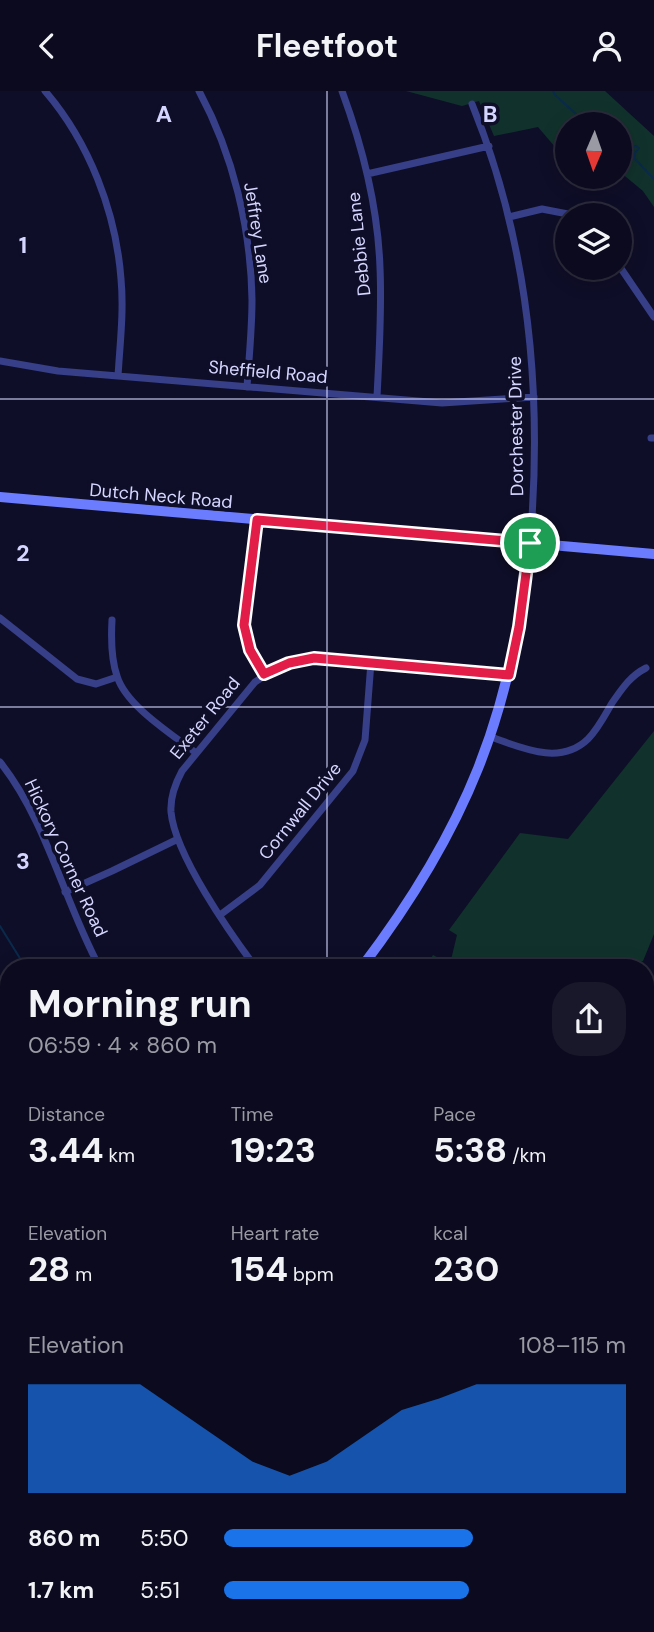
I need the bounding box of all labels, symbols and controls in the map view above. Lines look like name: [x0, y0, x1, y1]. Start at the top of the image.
text: Fleetfoot: [256, 25, 398, 67]
icon: back: [28, 27, 66, 65]
icon: person: [588, 27, 626, 65]
text: A: [156, 99, 172, 129]
text: B: [483, 99, 497, 129]
north arrow: [555, 112, 632, 189]
map controls: [555, 112, 632, 280]
street label: Jeffrey Lane: [238, 181, 278, 285]
street label: Debbie Lane: [342, 191, 376, 297]
button: layers: [555, 203, 632, 280]
text: 1: [19, 230, 27, 260]
street label: Sheffield Road: [207, 355, 329, 389]
street label: Dorchester Drive: [503, 356, 529, 496]
street label: Dutch Neck Road: [88, 478, 234, 514]
pin: [500, 513, 560, 573]
icon: arrive: [511, 524, 549, 562]
text: 2: [16, 538, 30, 568]
street label: Exeter Road: [165, 672, 245, 764]
street label: Cornwall Drive: [253, 757, 347, 865]
street label: Hickory Corner Road: [19, 775, 113, 941]
text: 3: [16, 846, 30, 876]
text: Morning run: [28, 979, 252, 1029]
button: share: [552, 982, 626, 1056]
text: 06:59 · 4 × 860 m: [28, 1030, 217, 1060]
text: Distance: [28, 1102, 105, 1127]
text: Time: [231, 1102, 274, 1127]
text: Pace: [433, 1102, 476, 1127]
text: 3.44: [28, 1127, 103, 1173]
text: 19:23: [231, 1127, 316, 1173]
text: 5:38: [433, 1127, 507, 1173]
text: km: [103, 1143, 135, 1168]
text: /km: [507, 1143, 546, 1168]
text: Elevation: [28, 1221, 107, 1246]
text: Heart rate: [231, 1221, 319, 1246]
text: kcal: [433, 1221, 468, 1246]
text: 28: [28, 1246, 70, 1292]
text: 154: [231, 1246, 288, 1292]
text: 230: [433, 1246, 499, 1292]
text: m: [70, 1262, 92, 1287]
text: bpm: [288, 1262, 334, 1287]
text: Elevation: [28, 1330, 124, 1360]
text: 108–115 m: [519, 1330, 626, 1360]
text: 860 m: [28, 1523, 100, 1553]
text: 5:50: [140, 1523, 188, 1553]
text: 1.7 km: [28, 1575, 94, 1605]
text: 5:51: [140, 1575, 180, 1605]

